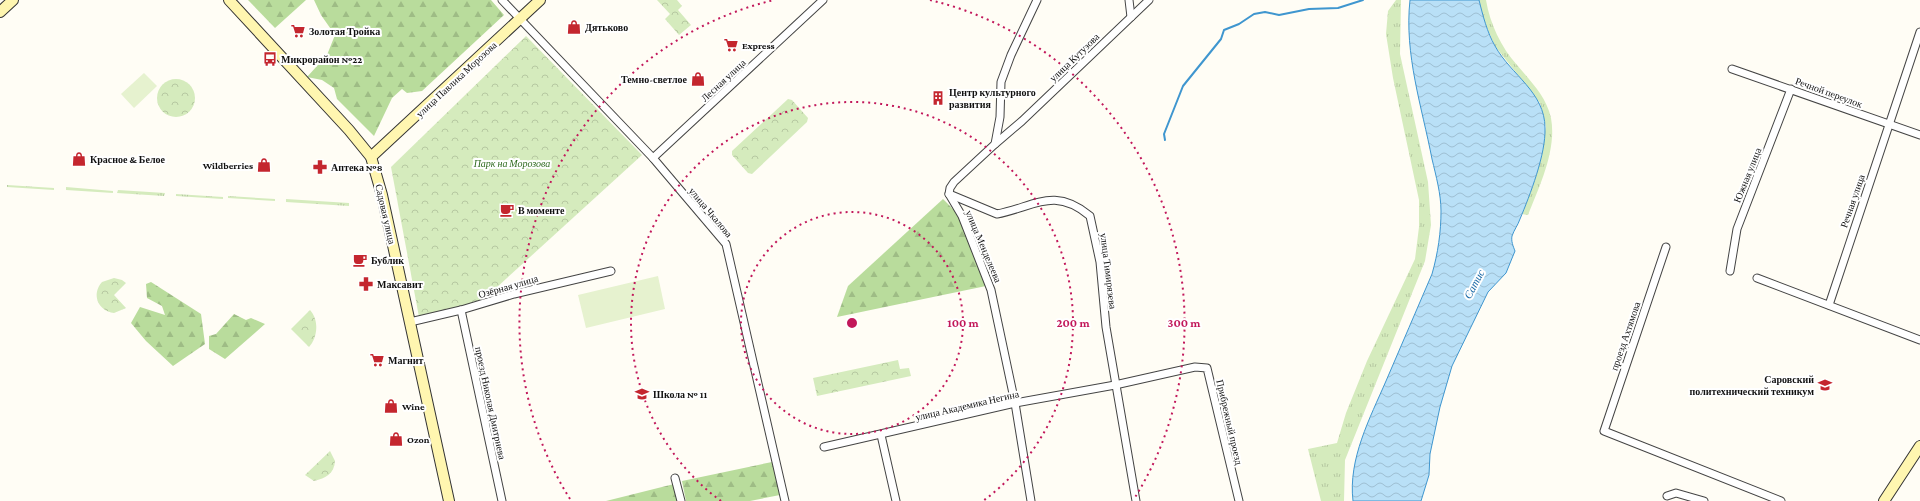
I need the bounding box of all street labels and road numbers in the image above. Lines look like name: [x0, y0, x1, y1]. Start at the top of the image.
street label: улица Кутузова: [1047, 31, 1102, 84]
street label: улица Павлика Морозова: [414, 39, 499, 119]
street label: Лесная улица: [699, 57, 748, 104]
street label: Речной переулок: [1794, 75, 1864, 110]
street label: Южная улица: [1731, 146, 1764, 204]
street label: Речная улица: [1838, 173, 1867, 229]
street label: Садовая улица: [373, 183, 398, 246]
street label: улица Чкалова: [687, 185, 735, 240]
street label: улица Менделеева: [963, 208, 1004, 285]
street label: улица Тимирязева: [1098, 232, 1119, 310]
street label: Озёрная улица: [477, 273, 540, 300]
street label: проезд Ахтямова: [1609, 300, 1643, 372]
street label: проезд Николая Дмитриева: [473, 346, 508, 461]
street label: Прибрежный проезд: [1214, 378, 1245, 466]
street label: улица Академика Негина: [914, 388, 1021, 423]

